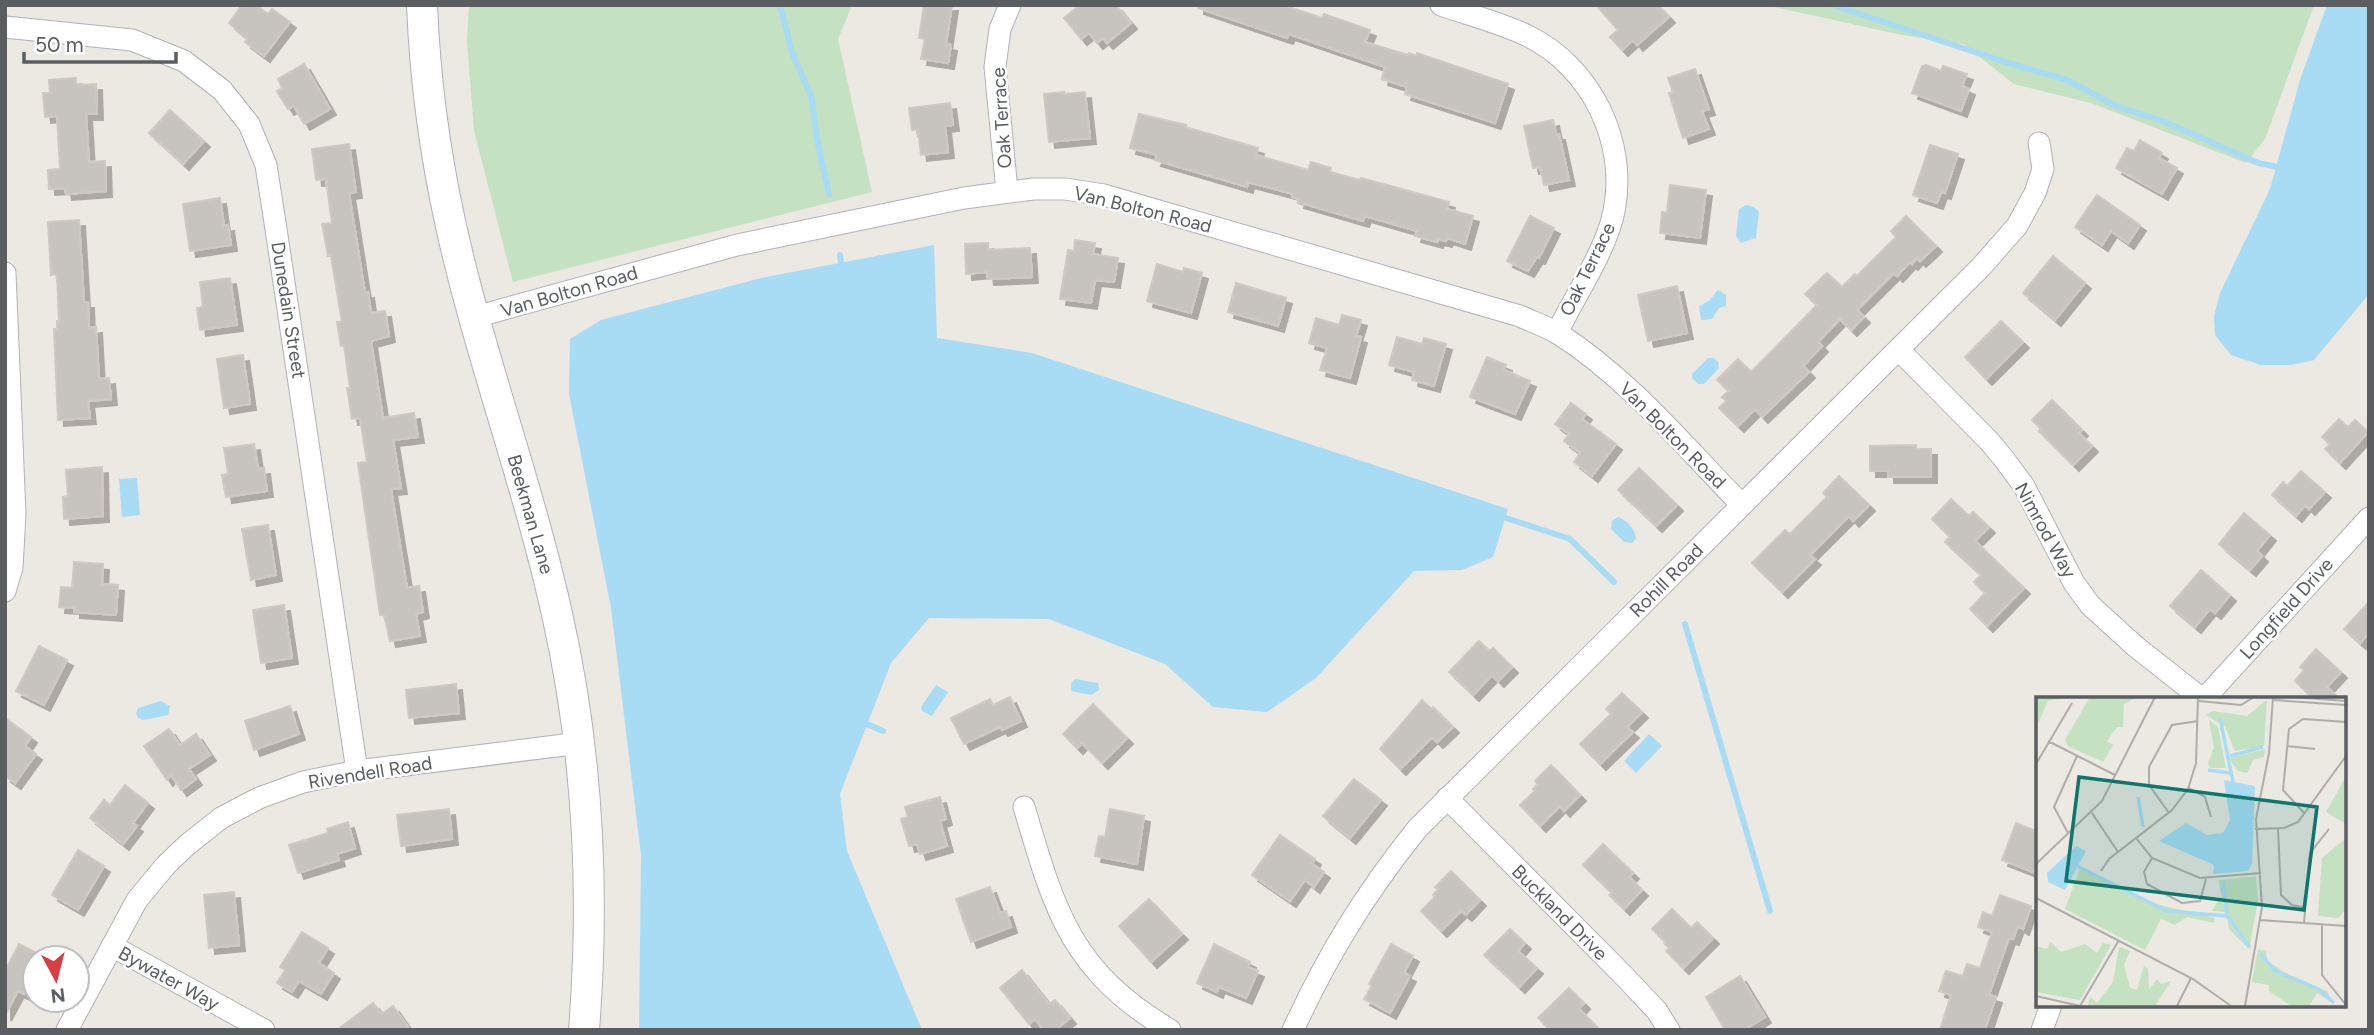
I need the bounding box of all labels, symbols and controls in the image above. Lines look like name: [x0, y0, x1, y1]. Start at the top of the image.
scale bar: [24, 21, 177, 65]
text: 50 m: [35, 32, 84, 57]
street label: Oak Terrace: [986, 67, 1017, 169]
street label: Van Bolton Road: [1072, 181, 1214, 238]
street label: Oak Terrace: [1555, 219, 1620, 320]
street label: Dunedain Street: [266, 240, 311, 380]
street label: Van Bolton Road: [498, 261, 640, 322]
street label: Van Bolton Road: [1615, 377, 1731, 493]
street label: Beekman Lane: [502, 452, 559, 577]
street label: Nimrod Way: [2010, 479, 2081, 582]
street label: Rohill Road: [1625, 539, 1708, 622]
street label: Longfield Drive: [2235, 553, 2338, 664]
inset map: [2036, 697, 2346, 1007]
street label: Rivendell Road: [306, 751, 434, 794]
street label: Buckland Drive: [1507, 860, 1612, 965]
street label: Bywater Way: [114, 941, 223, 1016]
north arrow: [21, 944, 91, 1014]
text: N: [49, 983, 67, 1008]

